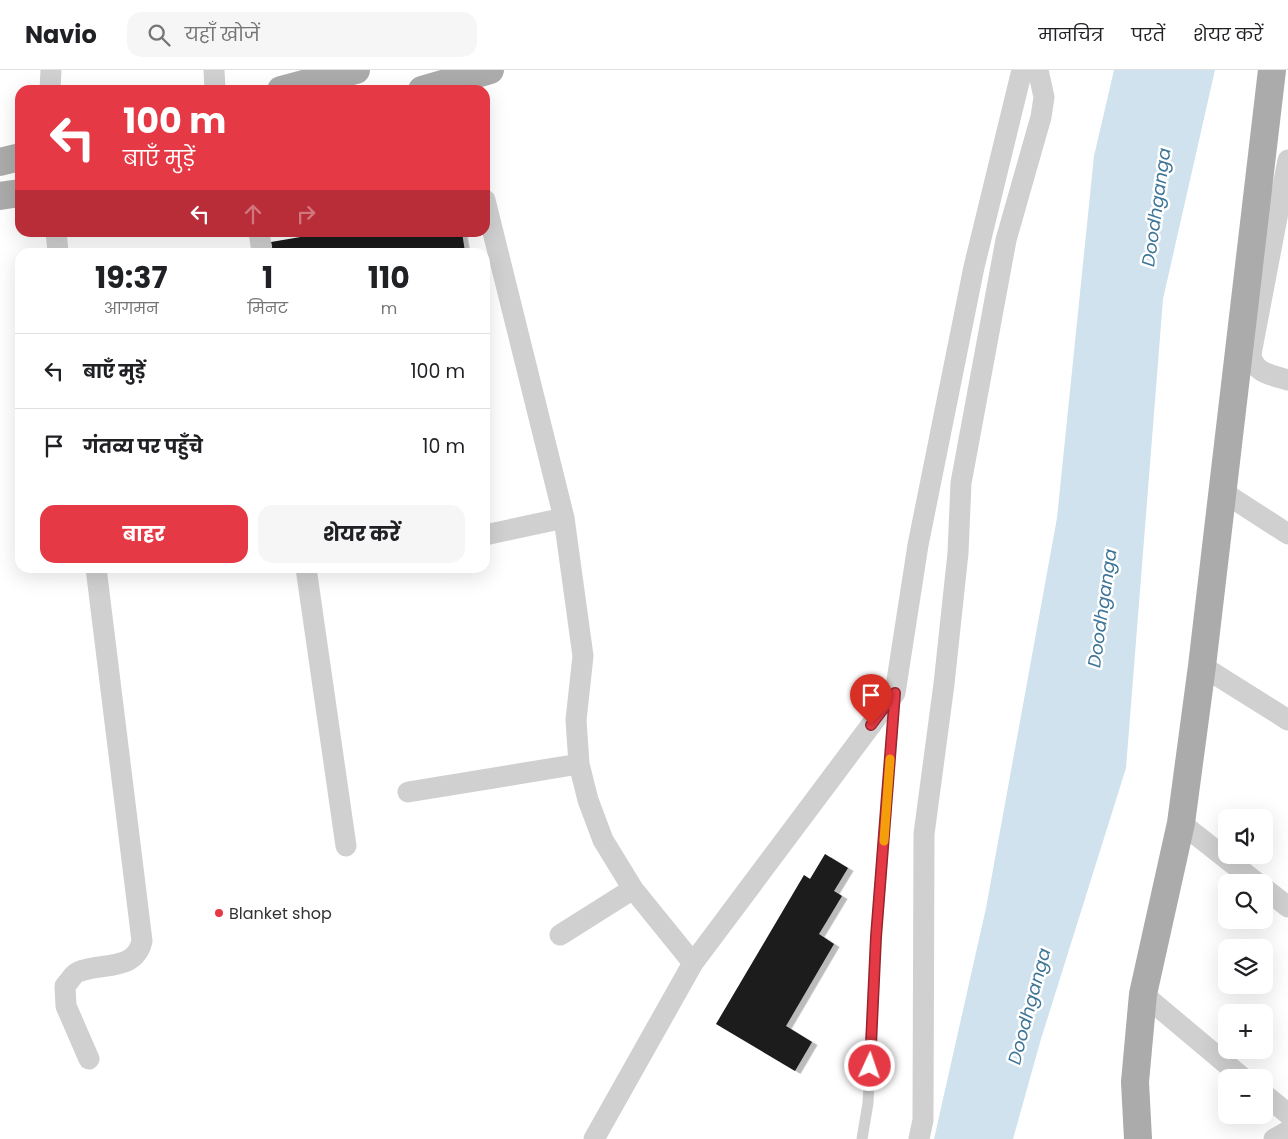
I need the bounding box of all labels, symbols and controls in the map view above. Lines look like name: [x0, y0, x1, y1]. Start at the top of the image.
search box: [127, 12, 477, 57]
text: Navio: [25, 18, 97, 51]
icon: search: [145, 21, 173, 49]
text: यहाँ खोजें: [185, 21, 260, 48]
text: मानचित्र: [1038, 22, 1103, 47]
text: परतें: [1131, 22, 1165, 47]
text: शेयर करें: [1193, 22, 1263, 47]
text: 100 m: [123, 96, 226, 145]
icon: left: [40, 105, 105, 170]
text: बाएँ मुड़ें: [123, 143, 195, 174]
water label: Doodhganga: [1135, 146, 1177, 268]
icon: left: [186, 200, 214, 228]
icon: ahead: [239, 200, 267, 228]
icon: right: [292, 200, 320, 228]
text: 19:37: [95, 256, 167, 299]
text: 1: [262, 256, 273, 299]
text: 110: [368, 256, 410, 299]
text: आगमन: [104, 297, 159, 320]
text: मिनट: [247, 297, 288, 320]
text: m: [381, 297, 397, 320]
icon: left: [40, 357, 68, 385]
text: बाएँ मुड़ें: [83, 358, 145, 385]
text: 100 m: [410, 358, 465, 385]
icon: arrive: [40, 432, 68, 460]
text: गंतव्य पर पहुँचे: [83, 433, 203, 460]
text: 10 m: [422, 433, 465, 460]
button: बाहर: [40, 505, 248, 563]
button: शेयर करें: [258, 505, 465, 563]
water label: Doodhganga: [1081, 547, 1123, 669]
pin: [850, 674, 892, 725]
icon: arrive: [857, 681, 885, 709]
map controls: [1218, 809, 1273, 1124]
button: sound: [1218, 809, 1273, 864]
button: search: [1218, 874, 1273, 929]
place label: Blanket shop: [229, 902, 332, 925]
marker: Blanket shop: [213, 907, 225, 919]
button: layers: [1218, 939, 1273, 994]
water label: Doodhganga: [1001, 945, 1057, 1067]
button: +: [1218, 1004, 1273, 1059]
position arrow: [843, 1039, 895, 1091]
button: −: [1218, 1069, 1273, 1124]

